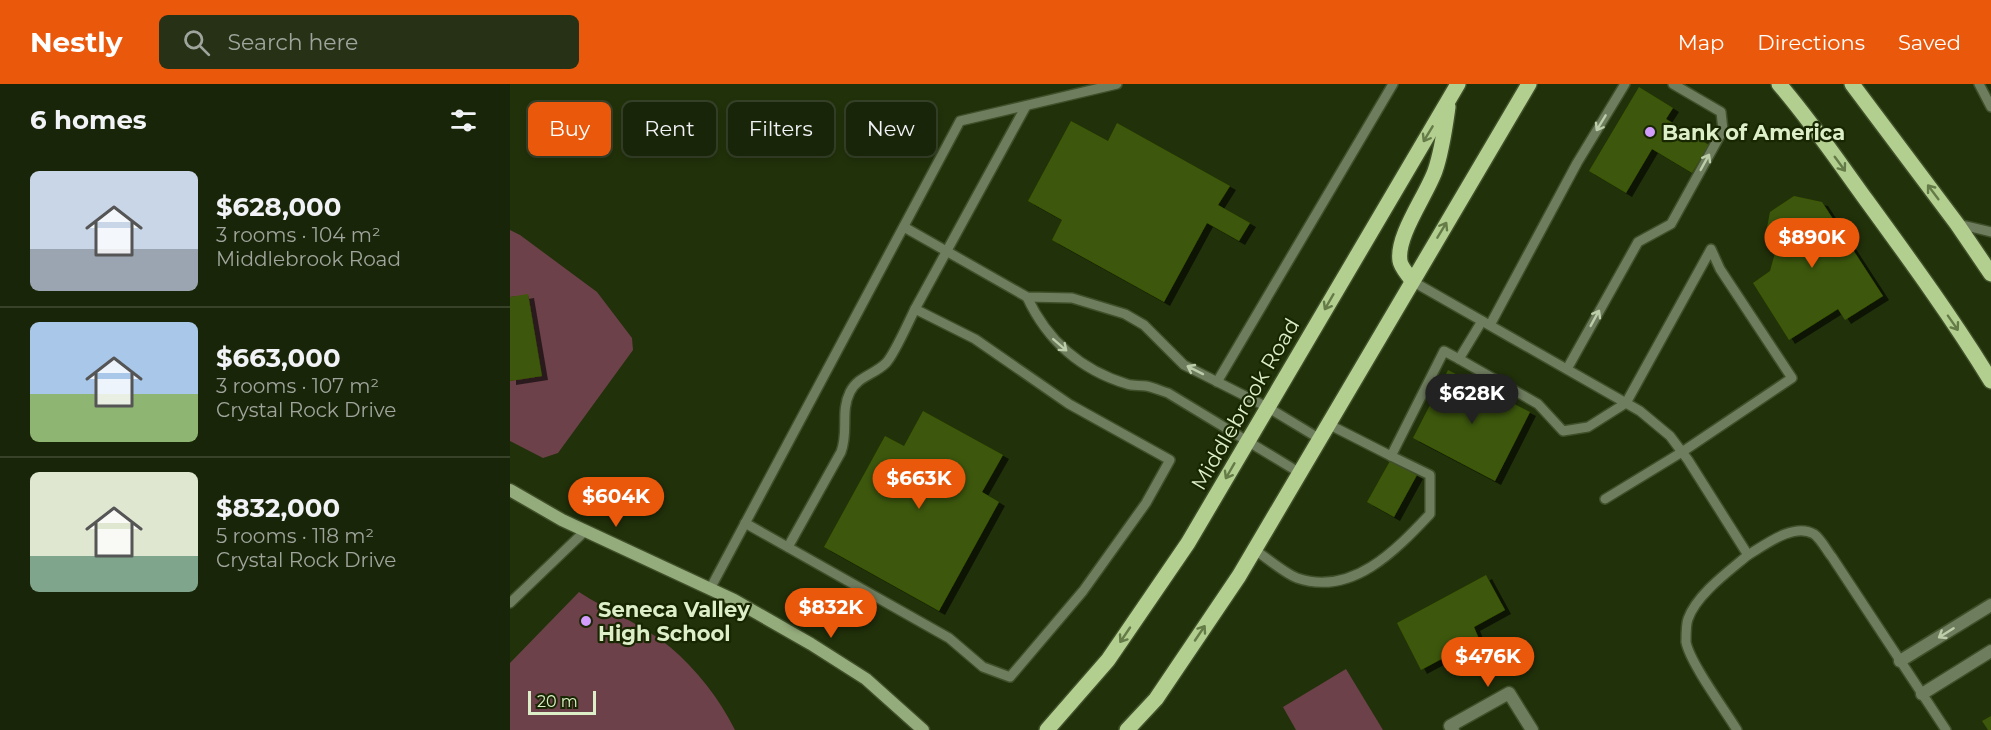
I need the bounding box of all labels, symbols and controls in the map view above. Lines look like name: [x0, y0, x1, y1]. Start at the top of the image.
search box: [159, 15, 579, 69]
text: Nestly: [30, 25, 123, 59]
icon: search: [180, 26, 213, 59]
text: Search here: [228, 29, 358, 56]
text: Map: [1678, 30, 1724, 55]
text: Directions: [1757, 30, 1865, 55]
text: Saved: [1898, 30, 1961, 55]
chip: Buy: [528, 102, 611, 156]
chip: Rent: [623, 102, 716, 156]
chip: Filters: [728, 102, 834, 156]
chip: New: [846, 102, 936, 156]
text: 6 homes: [30, 104, 147, 136]
icon: filters: [447, 104, 480, 137]
one-way arrow: [1595, 114, 1607, 131]
place label: Bank of America: [1662, 120, 1845, 145]
one-way arrow: [1422, 125, 1434, 142]
marker: Bank of America: [1643, 125, 1657, 139]
one-way arrow: [1699, 154, 1711, 171]
one-way arrow: [1834, 155, 1846, 171]
one-way arrow: [1927, 185, 1939, 201]
text: $628,000: [216, 191, 341, 223]
icon: home: [78, 195, 150, 267]
pin: $890K: [1770, 218, 1854, 269]
one-way arrow: [1437, 222, 1449, 239]
text: 3 rooms · 104 m²: [216, 223, 381, 247]
text: $890K: [1778, 225, 1846, 249]
text: Middlebrook Road: [216, 247, 401, 271]
one-way arrow: [1322, 293, 1334, 310]
one-way arrow: [1590, 310, 1602, 327]
street label: Middlebrook Road: [1186, 314, 1304, 494]
one-way arrow: [1947, 314, 1959, 331]
one-way arrow: [1052, 338, 1067, 352]
text: $663,000: [216, 342, 341, 374]
icon: home: [78, 346, 150, 418]
one-way arrow: [1187, 364, 1204, 376]
text: 3 rooms · 107 m²: [216, 374, 379, 398]
pin: $628K: [1430, 374, 1514, 425]
text: $628K: [1439, 381, 1505, 405]
text: Crystal Rock Drive: [216, 398, 396, 422]
pin: $663K: [877, 459, 961, 510]
one-way arrow: [1224, 462, 1236, 479]
text: $663K: [887, 466, 951, 490]
pin: $604K: [574, 477, 658, 528]
text: $604K: [582, 484, 650, 508]
text: $832,000: [216, 492, 340, 524]
icon: home: [78, 496, 150, 568]
text: 5 rooms · 118 m²: [216, 524, 374, 548]
text: Crystal Rock Drive: [216, 548, 396, 572]
pin: $832K: [789, 588, 873, 639]
text: $832K: [799, 595, 863, 619]
place label: Seneca Valley High School: [598, 597, 750, 646]
marker: Seneca Valley High School: [579, 614, 593, 628]
one-way arrow: [1195, 625, 1207, 642]
one-way arrow: [1119, 626, 1131, 642]
one-way arrow: [1937, 627, 1954, 640]
pin: $476K: [1446, 637, 1530, 688]
text: $476K: [1455, 644, 1521, 668]
scale bar: [528, 688, 596, 716]
text: 20 m: [537, 692, 578, 711]

